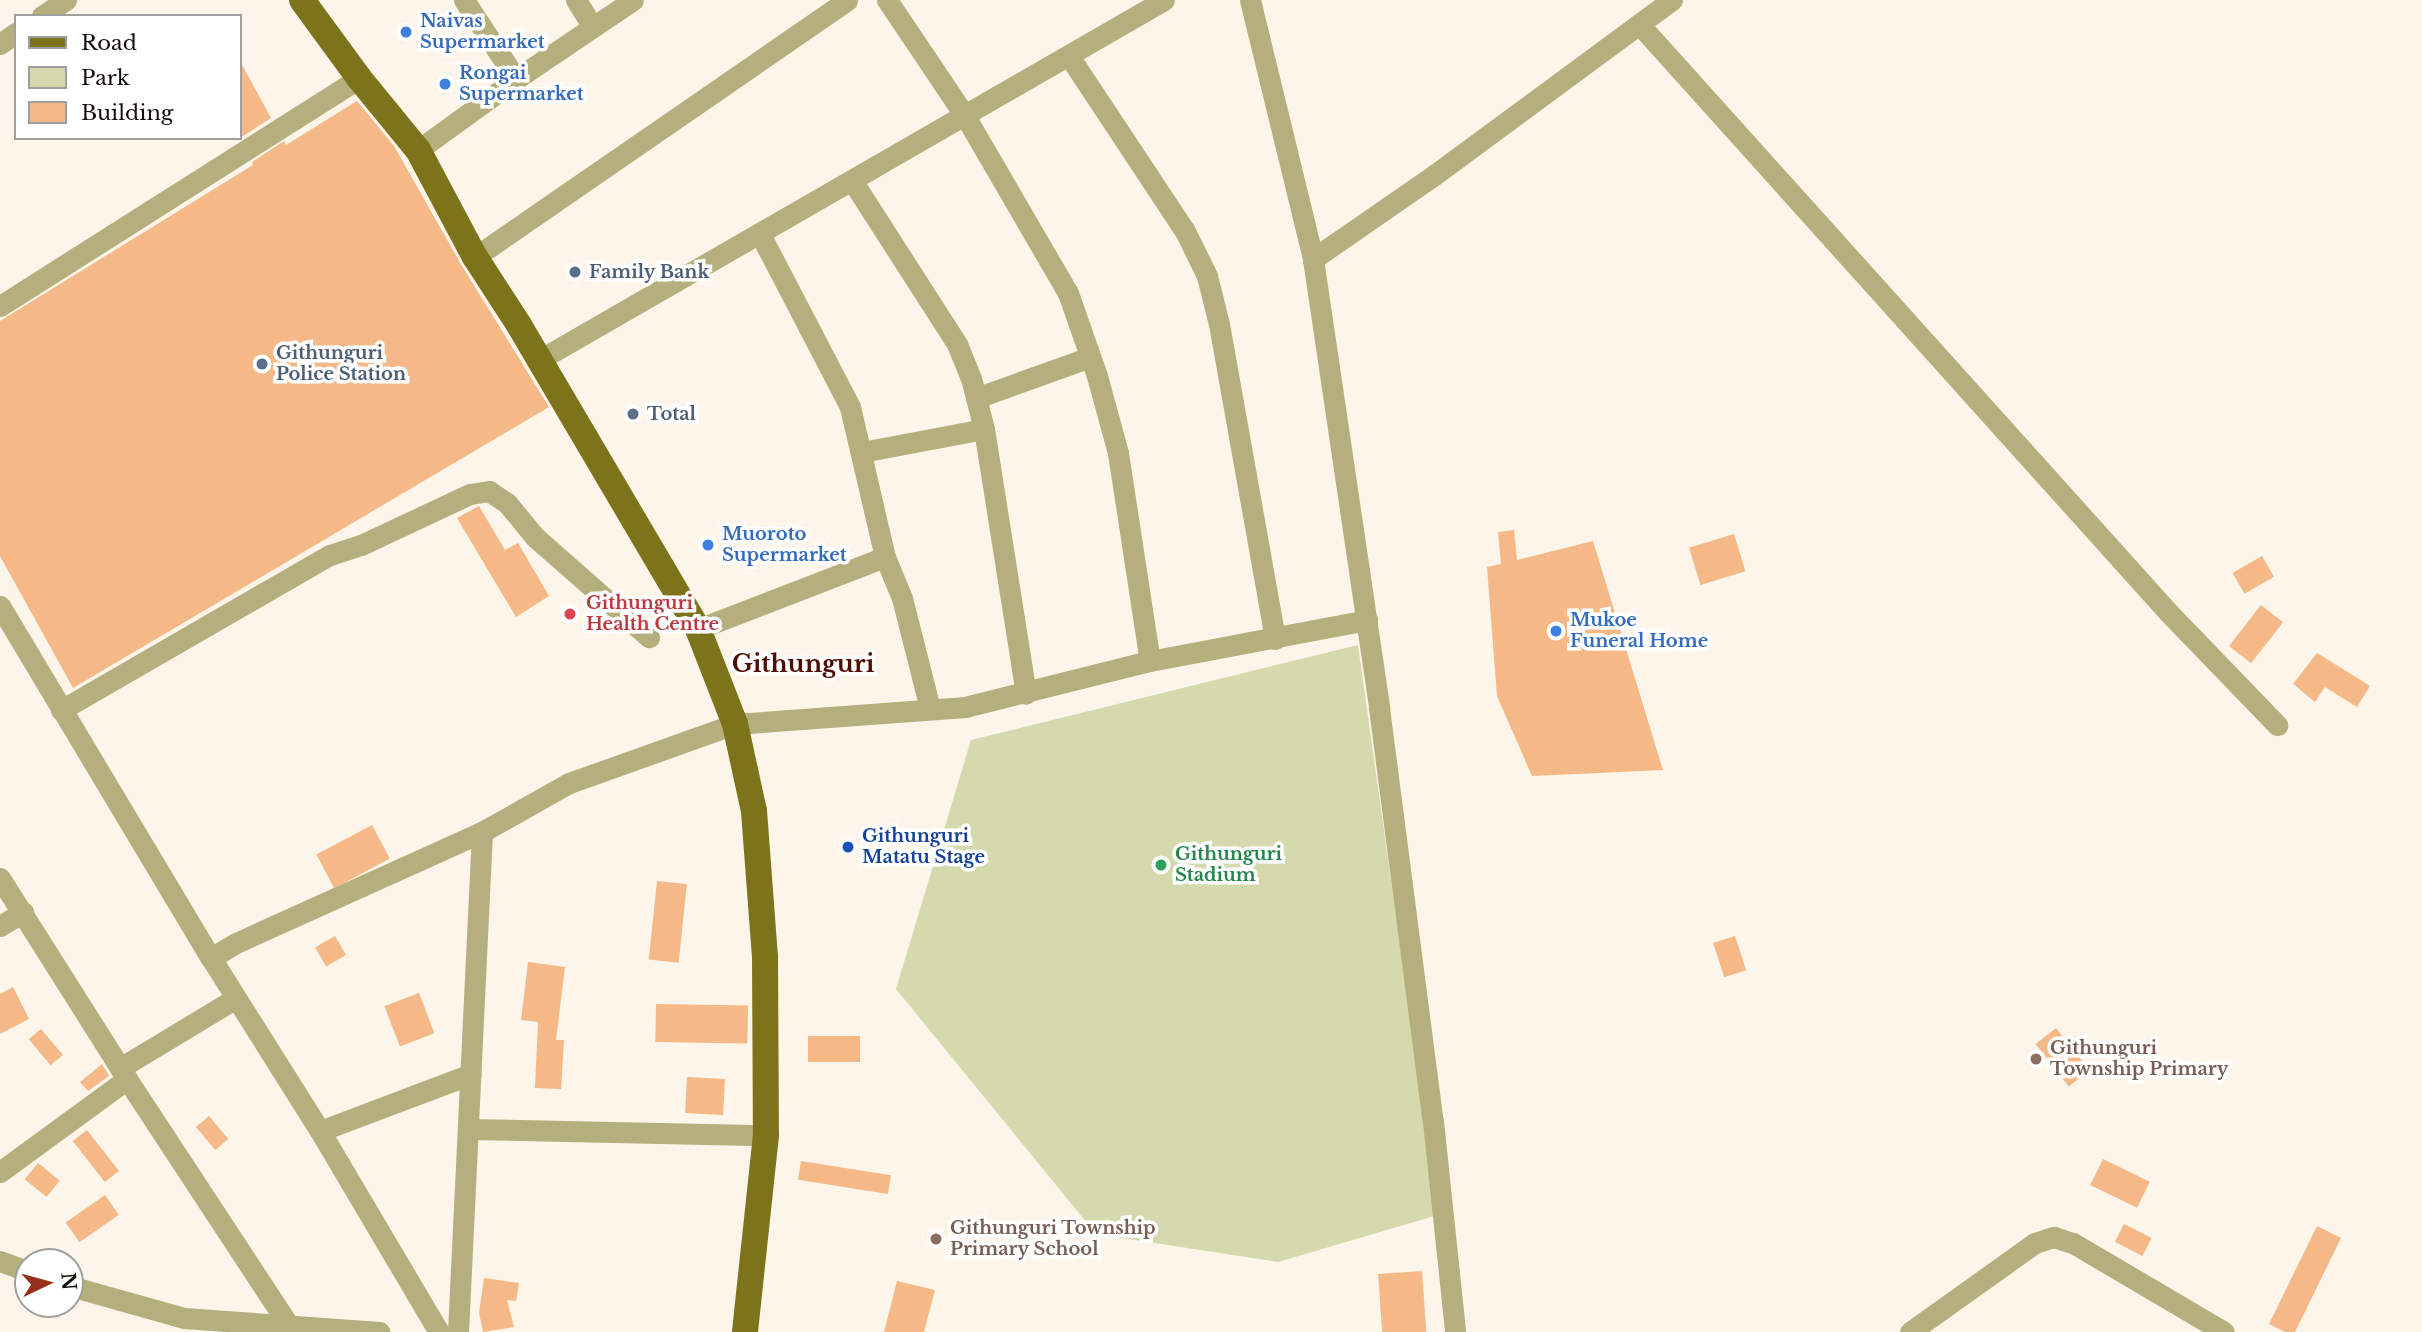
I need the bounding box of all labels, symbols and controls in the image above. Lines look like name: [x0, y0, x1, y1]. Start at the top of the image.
place label: Naivas Supermarket: [420, 11, 545, 54]
legend: [14, 14, 242, 140]
marker: Naivas Supermarket: [398, 24, 414, 40]
text: Road: [81, 30, 137, 56]
place label: Rongai Supermarket: [459, 63, 584, 106]
text: Park: [81, 65, 130, 91]
marker: Rongai Supermarket: [437, 76, 453, 92]
text: Building: [81, 100, 173, 126]
place label: Family Bank: [589, 261, 710, 283]
marker: Family Bank: [567, 264, 583, 280]
place label: Githunguri Police Station: [276, 343, 406, 386]
marker: Githunguri Police Station: [254, 356, 270, 372]
place label: Total: [647, 403, 696, 425]
marker: Total: [625, 406, 641, 422]
place label: Muoroto Supermarket: [722, 524, 847, 566]
marker: Muoroto Supermarket: [700, 537, 716, 553]
place label: Githunguri Health Centre: [586, 593, 719, 636]
marker: Githunguri Health Centre: [560, 604, 580, 624]
place label: Mukoe Funeral Home: [1570, 610, 1708, 652]
marker: Mukoe Funeral Home: [1548, 623, 1564, 639]
district label: Githunguri: [732, 650, 874, 678]
place label: Githunguri Matatu Stage: [862, 826, 985, 868]
marker: Githunguri Matatu Stage: [840, 839, 856, 855]
place label: Githunguri Stadium: [1175, 844, 1282, 886]
marker: Githunguri Stadium: [1153, 857, 1169, 873]
place label: Githunguri Township Primary: [2050, 1038, 2228, 1080]
marker: Githunguri Township Primary: [2028, 1051, 2044, 1067]
place label: Githunguri Township Primary School: [950, 1218, 1156, 1260]
marker: Githunguri Township Primary School: [928, 1231, 944, 1247]
north arrow: [14, 1248, 84, 1318]
text: N: [56, 1271, 81, 1291]

